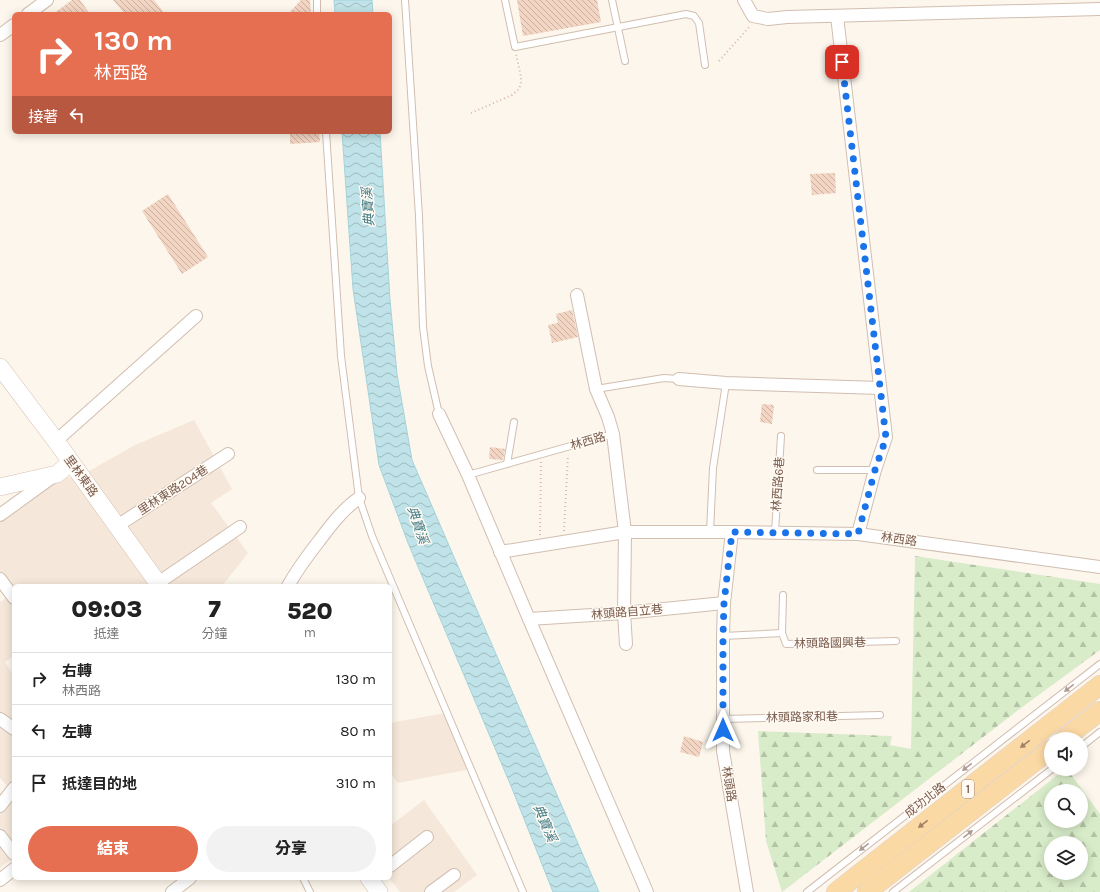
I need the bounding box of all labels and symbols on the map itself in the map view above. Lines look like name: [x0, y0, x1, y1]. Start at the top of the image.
pin: [825, 45, 859, 79]
water label: 典寶溪: [359, 185, 377, 227]
street label: 林西路: [569, 429, 607, 453]
street label: 里林東路: [61, 452, 101, 500]
street label: 林西路6巷: [769, 456, 787, 512]
street label: 里林東路204巷: [135, 462, 211, 518]
water label: 典寶溪: [405, 504, 432, 548]
street label: 林西路: [880, 530, 918, 548]
street label: 林頭路自立巷: [591, 602, 663, 622]
street label: 林頭路國興巷: [794, 635, 866, 651]
one-way arrow: [1064, 683, 1075, 692]
position arrow: [702, 709, 744, 751]
street label: 林頭路家和巷: [766, 709, 838, 725]
one-way arrow: [1020, 739, 1031, 748]
one-way arrow: [961, 763, 972, 772]
street label: 林頭路: [719, 765, 739, 803]
street label: 成功北路: [902, 780, 948, 820]
road number: 1: [962, 780, 974, 798]
water label: 典寶溪: [530, 802, 560, 846]
one-way arrow: [917, 820, 928, 828]
one-way arrow: [963, 830, 974, 838]
one-way arrow: [859, 843, 870, 852]

